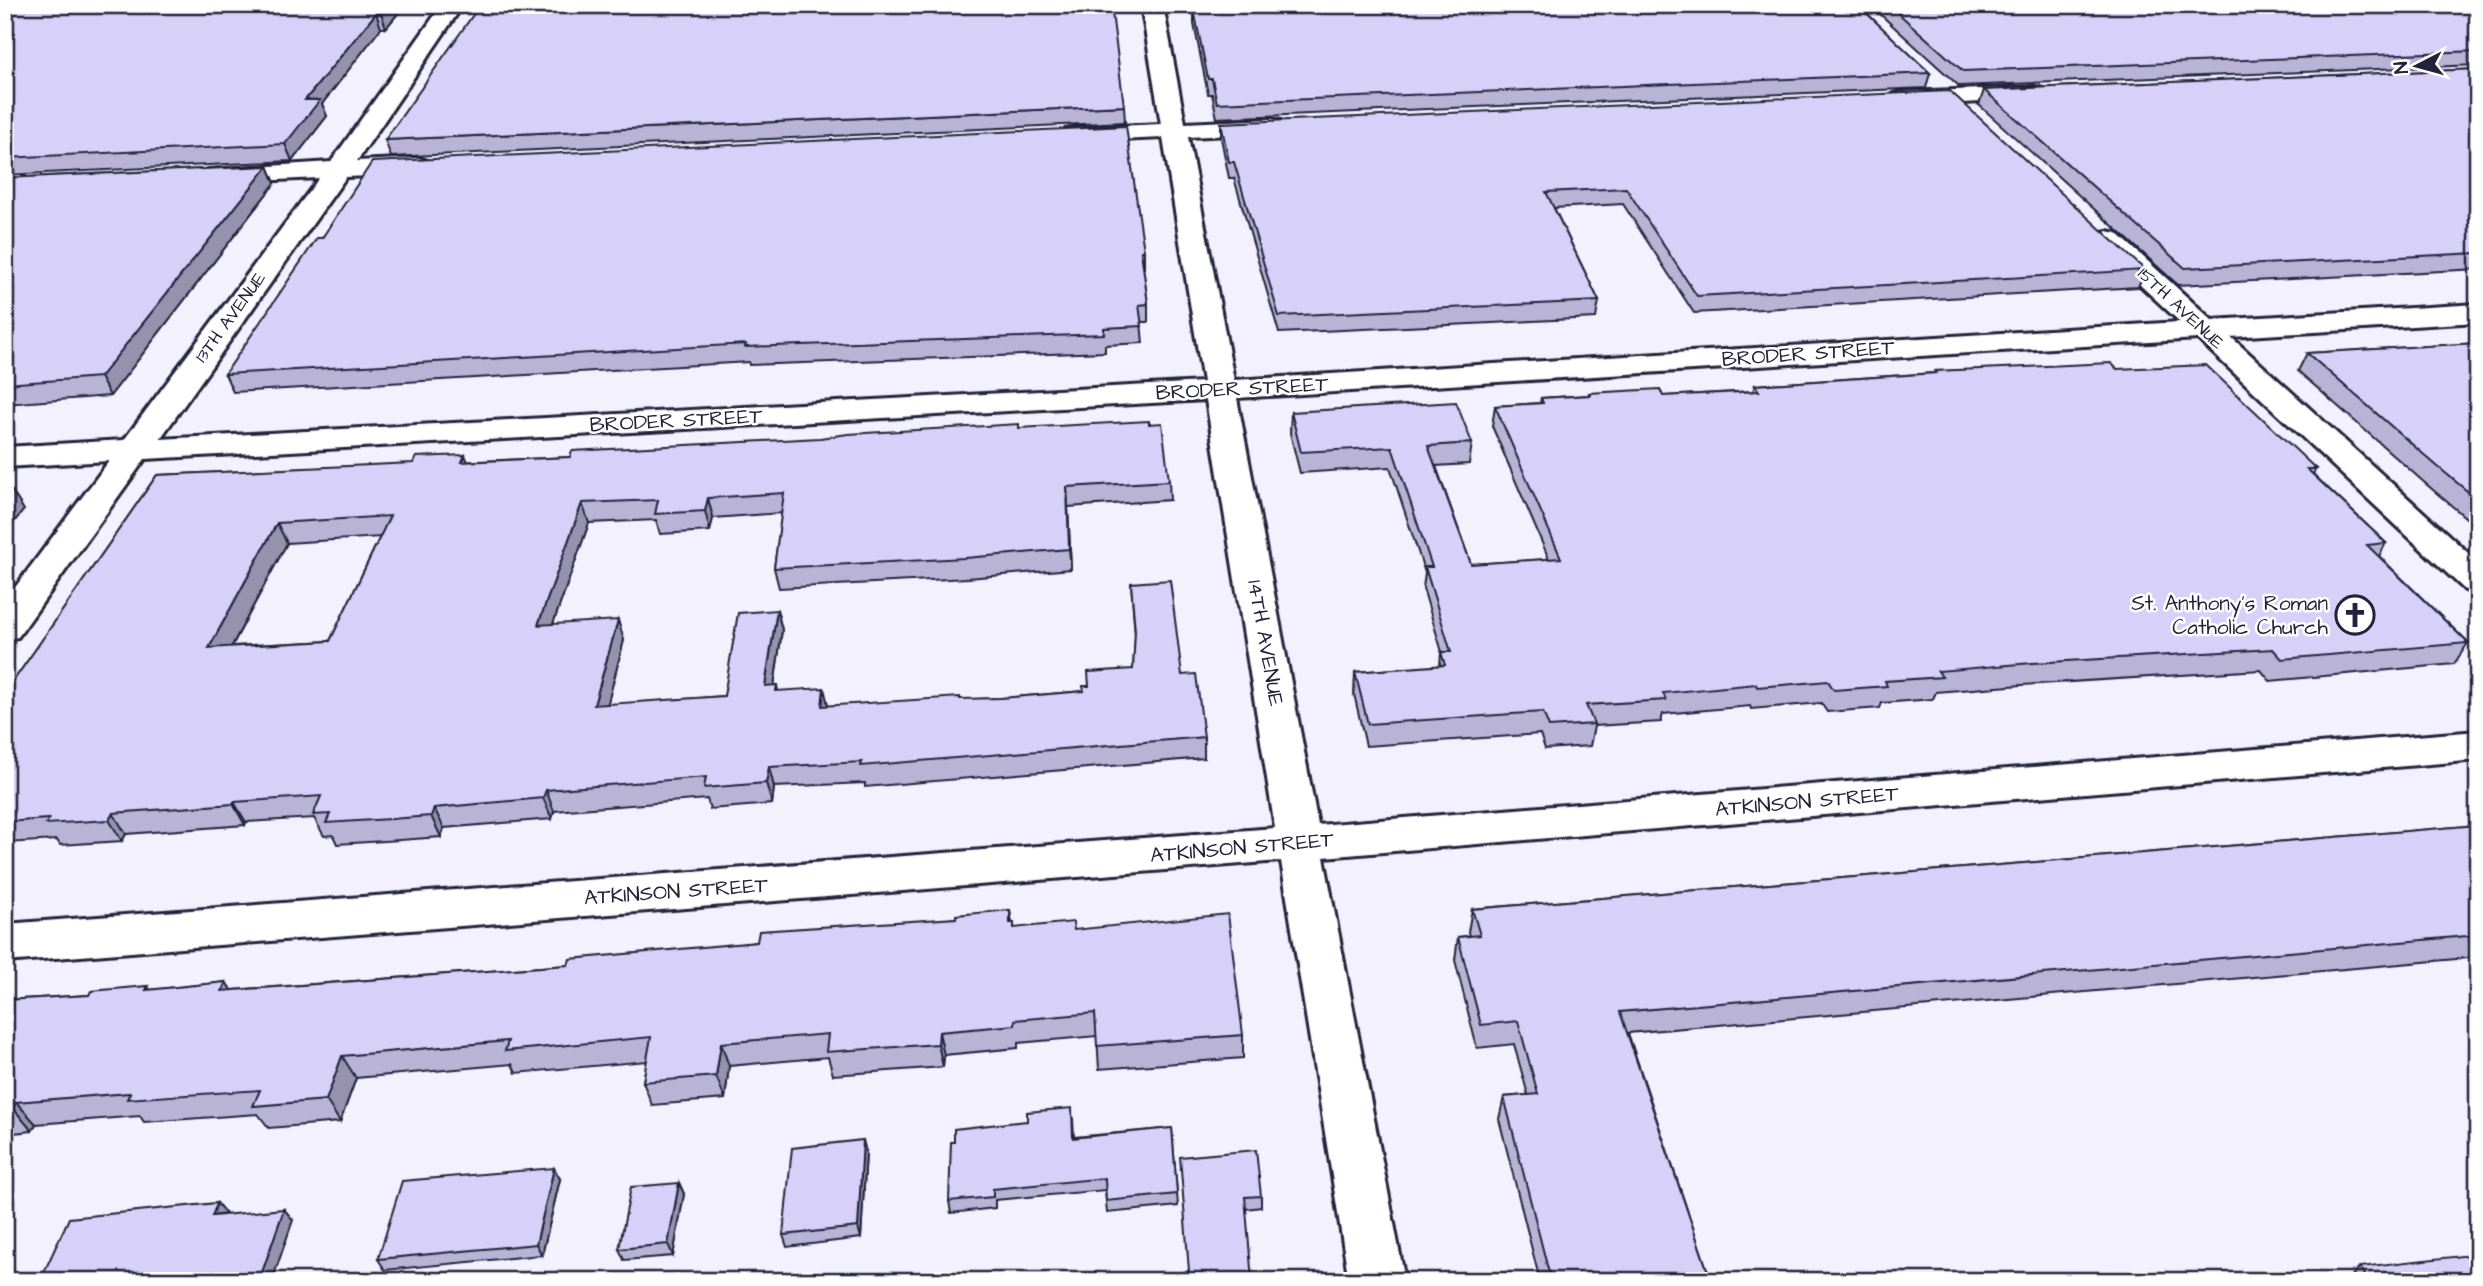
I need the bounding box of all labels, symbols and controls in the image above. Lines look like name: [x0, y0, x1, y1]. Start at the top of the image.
north arrow: [2382, 32, 2452, 102]
text: N: [2388, 60, 2416, 75]
street label: 15TH AVENUE: [2132, 262, 2230, 355]
street label: 13TH AVENUE: [189, 267, 272, 368]
street label: BRODER STREET: [1721, 333, 1896, 374]
street label: BRODER STREET: [1155, 369, 1330, 408]
street label: BRODER STREET: [589, 401, 764, 440]
street label: 14TH AVENUE: [1240, 578, 1291, 709]
place label: St. Anthony's Roman Catholic Church: [2131, 589, 2329, 642]
church icon: St. Anthony's Roman Catholic Church: [2334, 594, 2376, 636]
street label: ATKINSON STREET: [1714, 779, 1901, 824]
street label: ATKINSON STREET: [1149, 825, 1336, 870]
street label: ATKINSON STREET: [583, 871, 770, 912]

